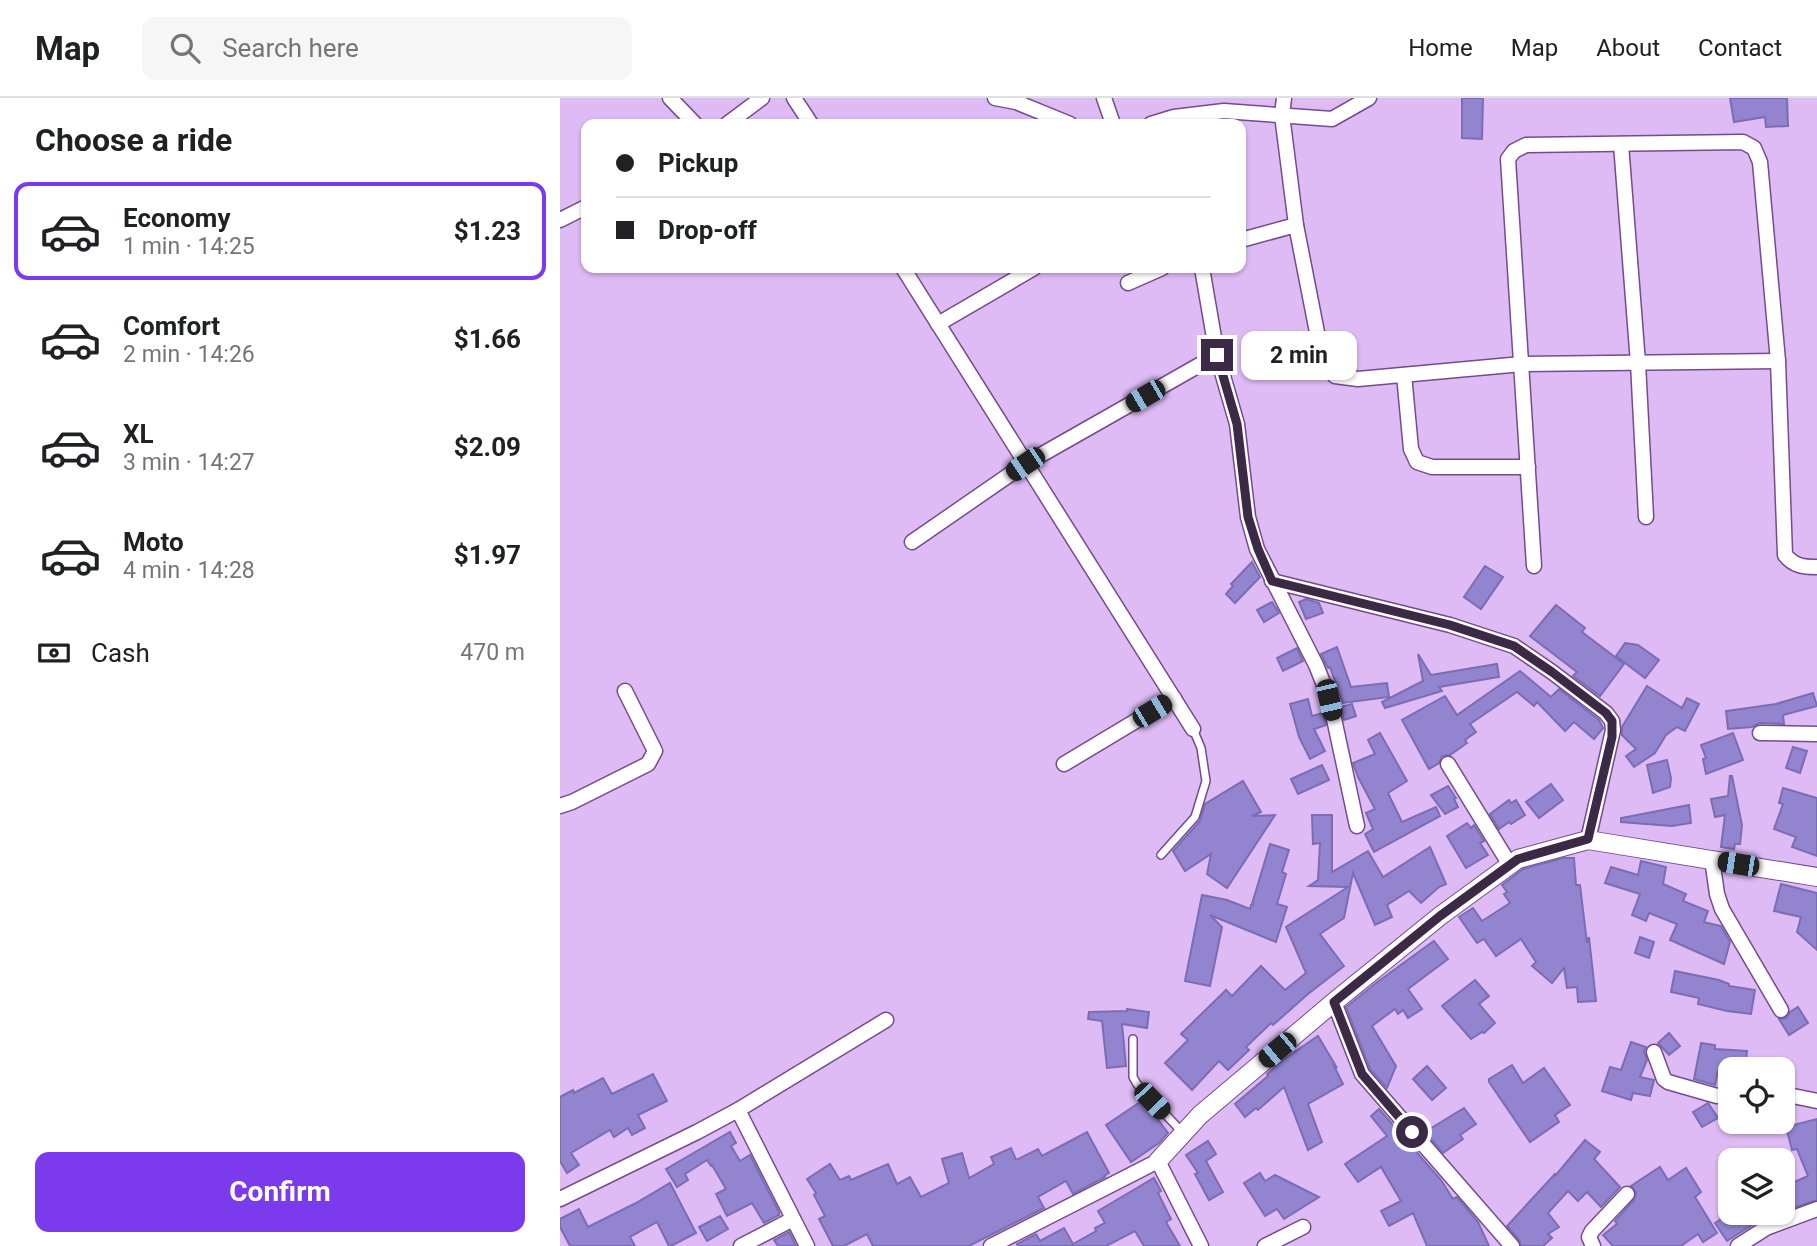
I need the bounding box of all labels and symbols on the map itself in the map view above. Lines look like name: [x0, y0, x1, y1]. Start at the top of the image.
callout: 2 min: [1242, 330, 1357, 380]
route end: [1201, 339, 1233, 371]
car: [1122, 376, 1169, 416]
car: [1002, 444, 1049, 484]
car: [1315, 677, 1344, 723]
car: [1129, 691, 1176, 731]
car: [1716, 850, 1761, 878]
car: [1255, 1028, 1300, 1072]
car: [1130, 1079, 1175, 1123]
route start: [1396, 1116, 1428, 1148]

